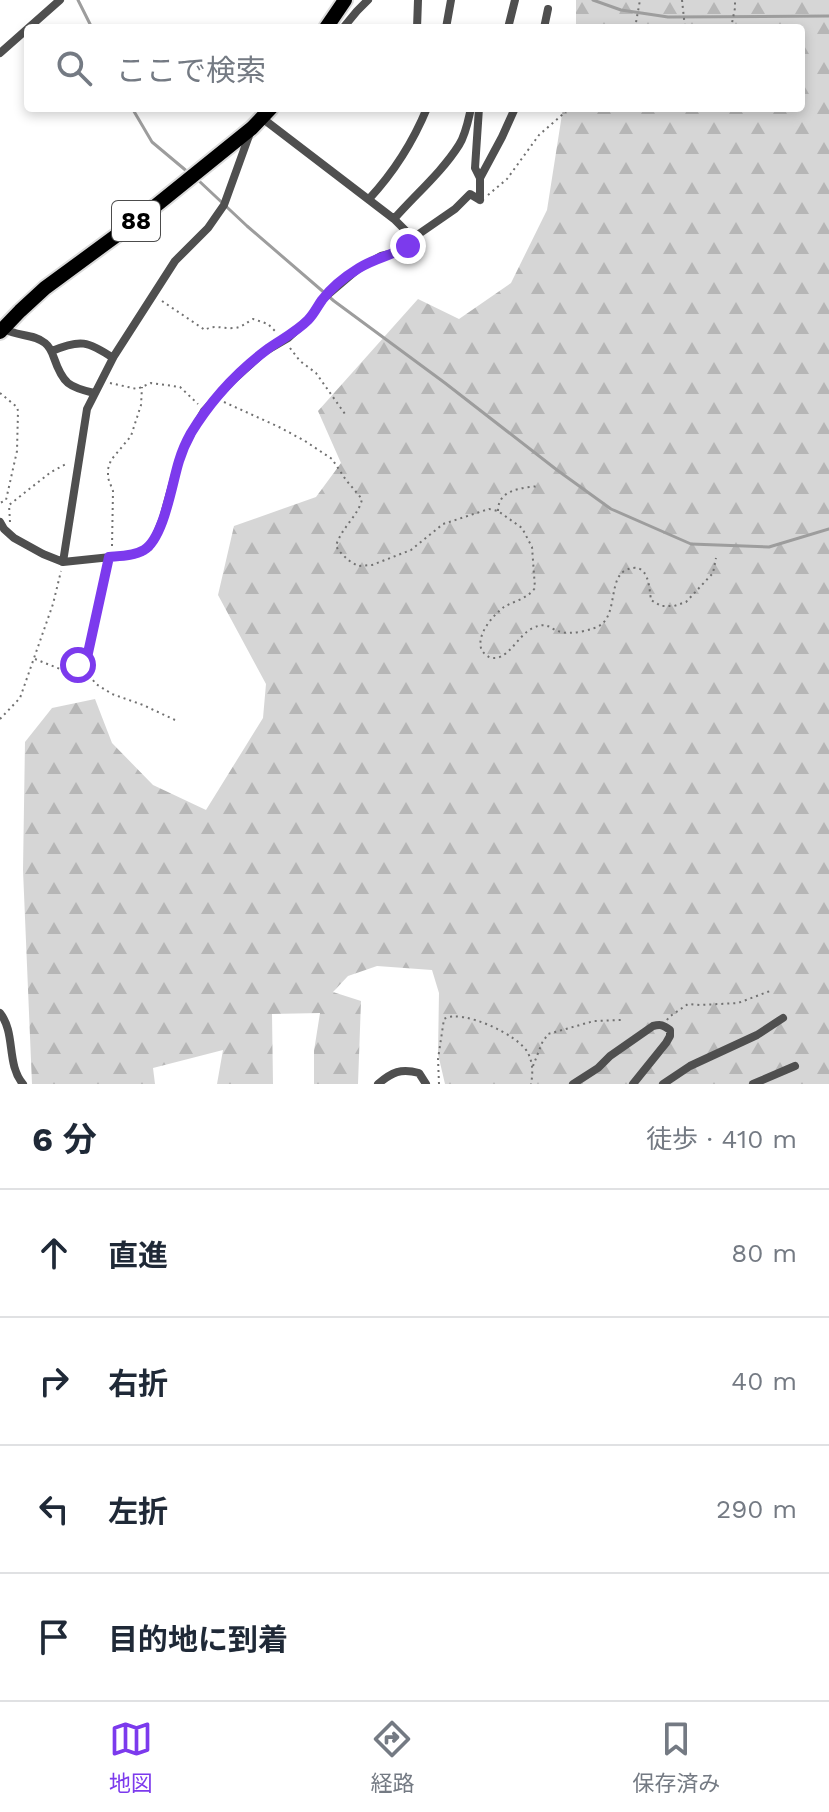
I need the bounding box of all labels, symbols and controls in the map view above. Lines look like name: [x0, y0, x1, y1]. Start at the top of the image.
search box: [24, 24, 805, 112]
icon: search: [52, 46, 96, 90]
text: ここで検索: [116, 53, 266, 88]
road number: 88: [112, 201, 160, 241]
route end: [390, 228, 426, 264]
route start: [60, 647, 96, 683]
text: 6 分: [32, 1119, 97, 1159]
text: 徒歩 · 410 m: [646, 1124, 797, 1154]
icon: ahead: [32, 1231, 76, 1275]
text: 直進: [108, 1238, 168, 1273]
text: 80 m: [731, 1238, 797, 1268]
icon: right: [32, 1359, 76, 1403]
text: 右折: [108, 1366, 168, 1401]
text: 40 m: [731, 1366, 797, 1396]
icon: left: [32, 1487, 76, 1531]
text: 左折: [108, 1494, 168, 1529]
text: 290 m: [716, 1494, 797, 1524]
icon: arrive: [32, 1615, 76, 1659]
text: 目的地に到着: [108, 1622, 288, 1657]
tab: 地図: [109, 1717, 153, 1797]
tab: 経路: [370, 1717, 414, 1797]
tab: 保存済み: [632, 1717, 720, 1797]

